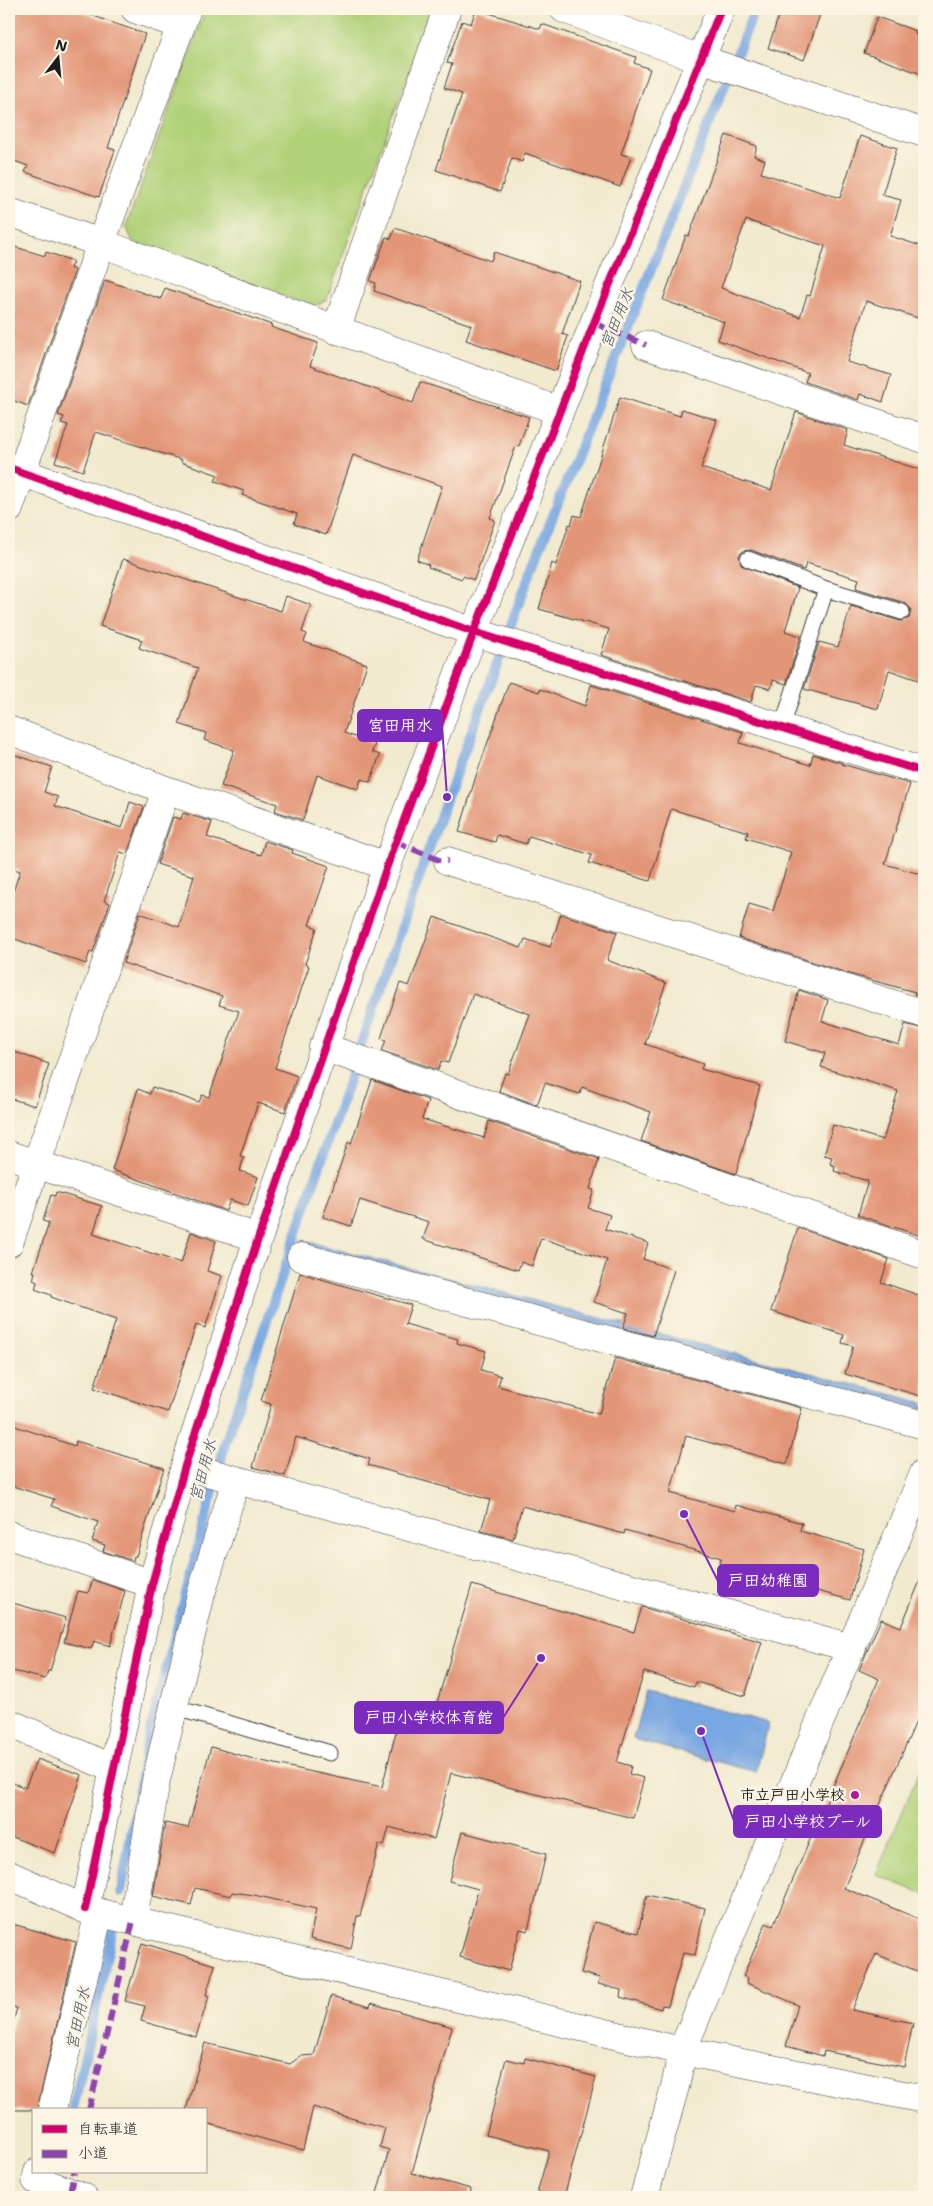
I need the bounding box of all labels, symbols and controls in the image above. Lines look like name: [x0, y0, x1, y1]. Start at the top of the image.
north arrow: [32, 32, 82, 82]
text: N: [54, 35, 69, 56]
water label: 宮田用水: [595, 284, 639, 352]
callout: 宮田用水: [358, 710, 442, 741]
text: 宮田用水: [368, 715, 433, 736]
water label: 宮田用水: [185, 1436, 221, 1504]
callout: 戸田幼稚園: [718, 1565, 818, 1596]
text: 戸田幼稚園: [728, 1570, 808, 1591]
callout: 戸田小学校体育館: [355, 1702, 503, 1733]
text: 戸田小学校体育館: [365, 1707, 493, 1728]
place label: 市立戸田小学校: [740, 1785, 845, 1805]
marker: 市立戸田小学校: [849, 1789, 861, 1801]
callout: 戸田小学校プール: [734, 1806, 881, 1837]
text: 戸田小学校プール: [745, 1811, 871, 1832]
water label: 宮田用水: [61, 1985, 95, 2051]
legend: [32, 2108, 208, 2174]
text: 自転車道: [78, 2119, 138, 2139]
text: 小道: [78, 2143, 108, 2163]

